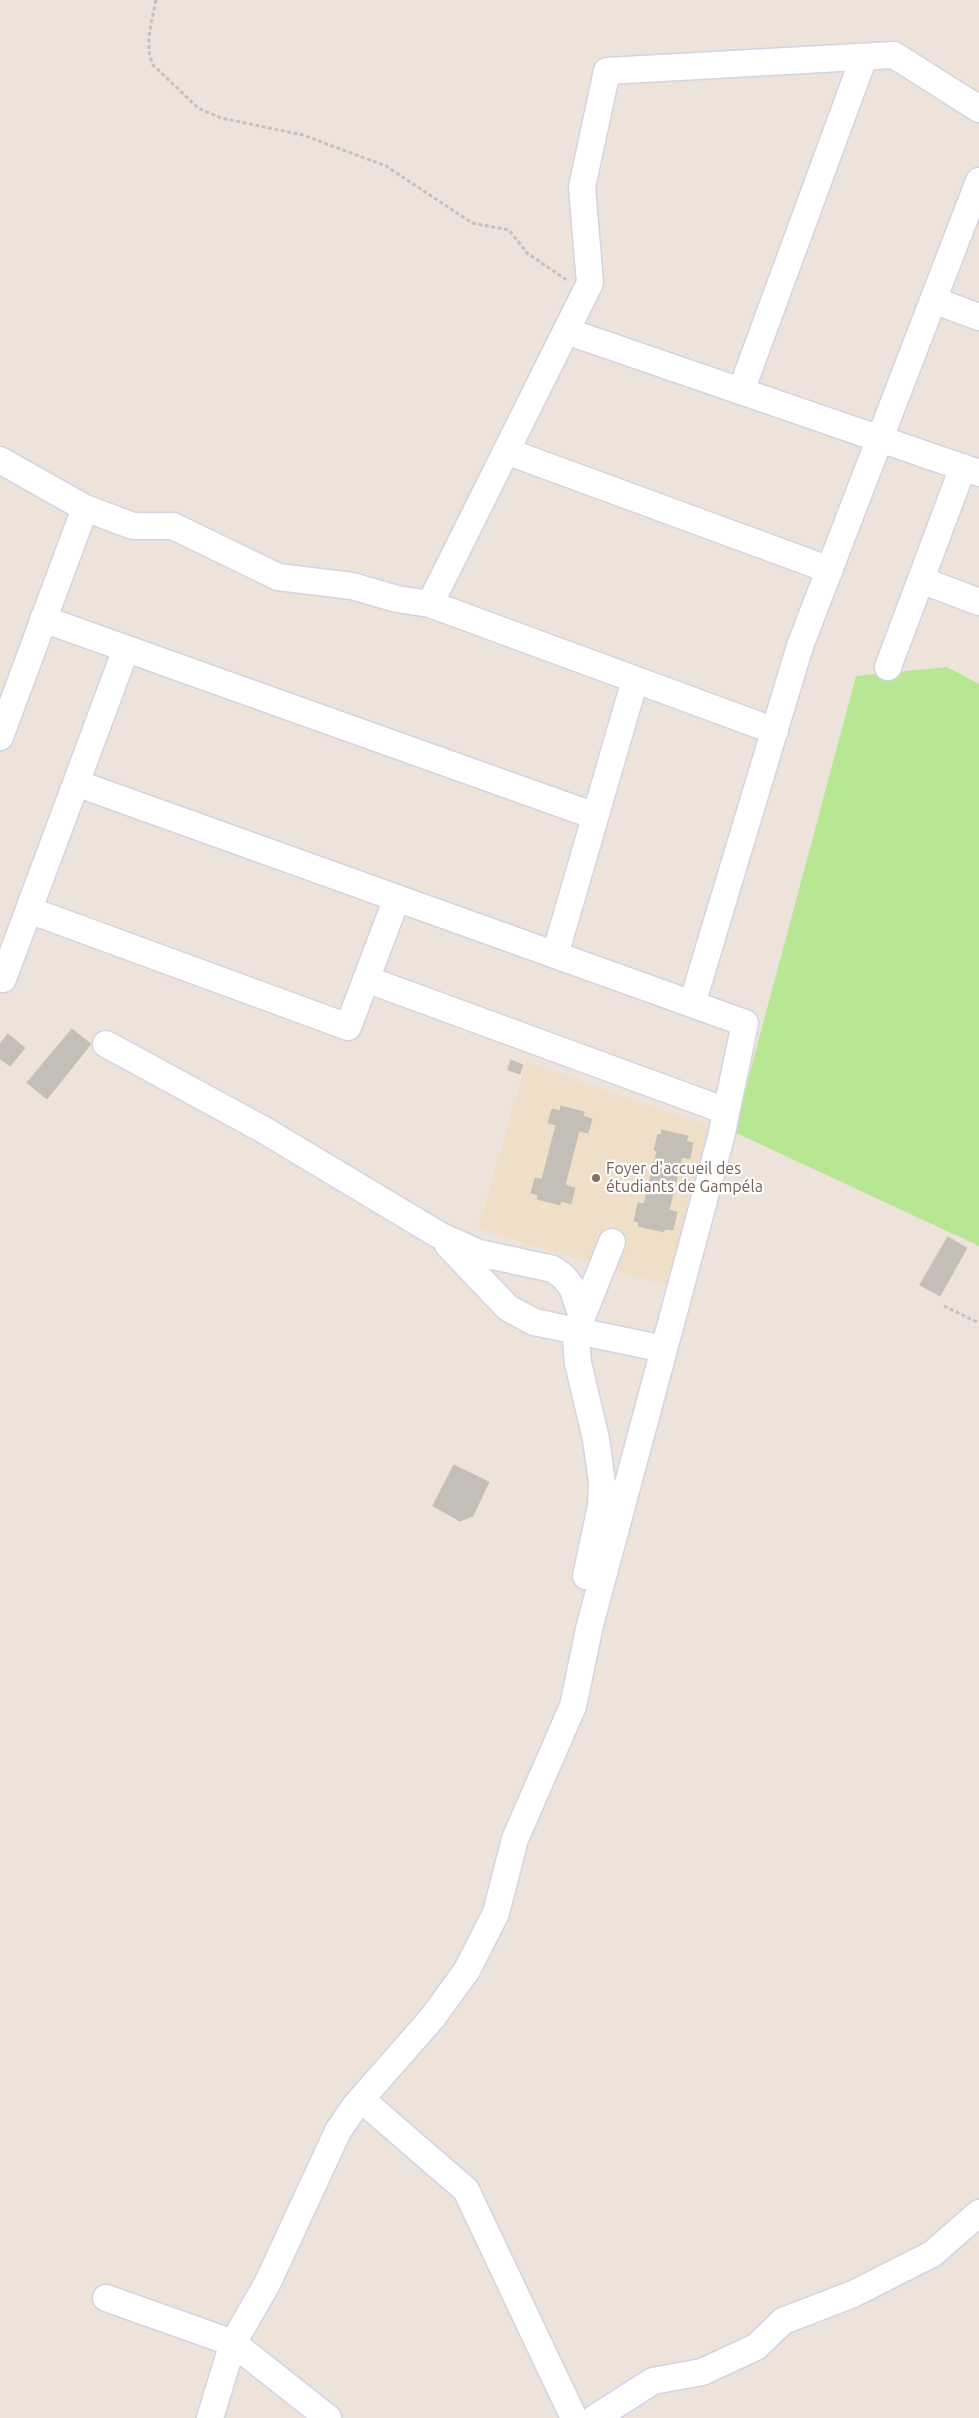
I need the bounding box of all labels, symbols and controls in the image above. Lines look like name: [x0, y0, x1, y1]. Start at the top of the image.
place label: Foyer d'accueil des étudiants de Gampéla: [606, 1159, 763, 1197]
marker: Foyer d'accueil des étudiants de Gampéla: [590, 1172, 602, 1184]

